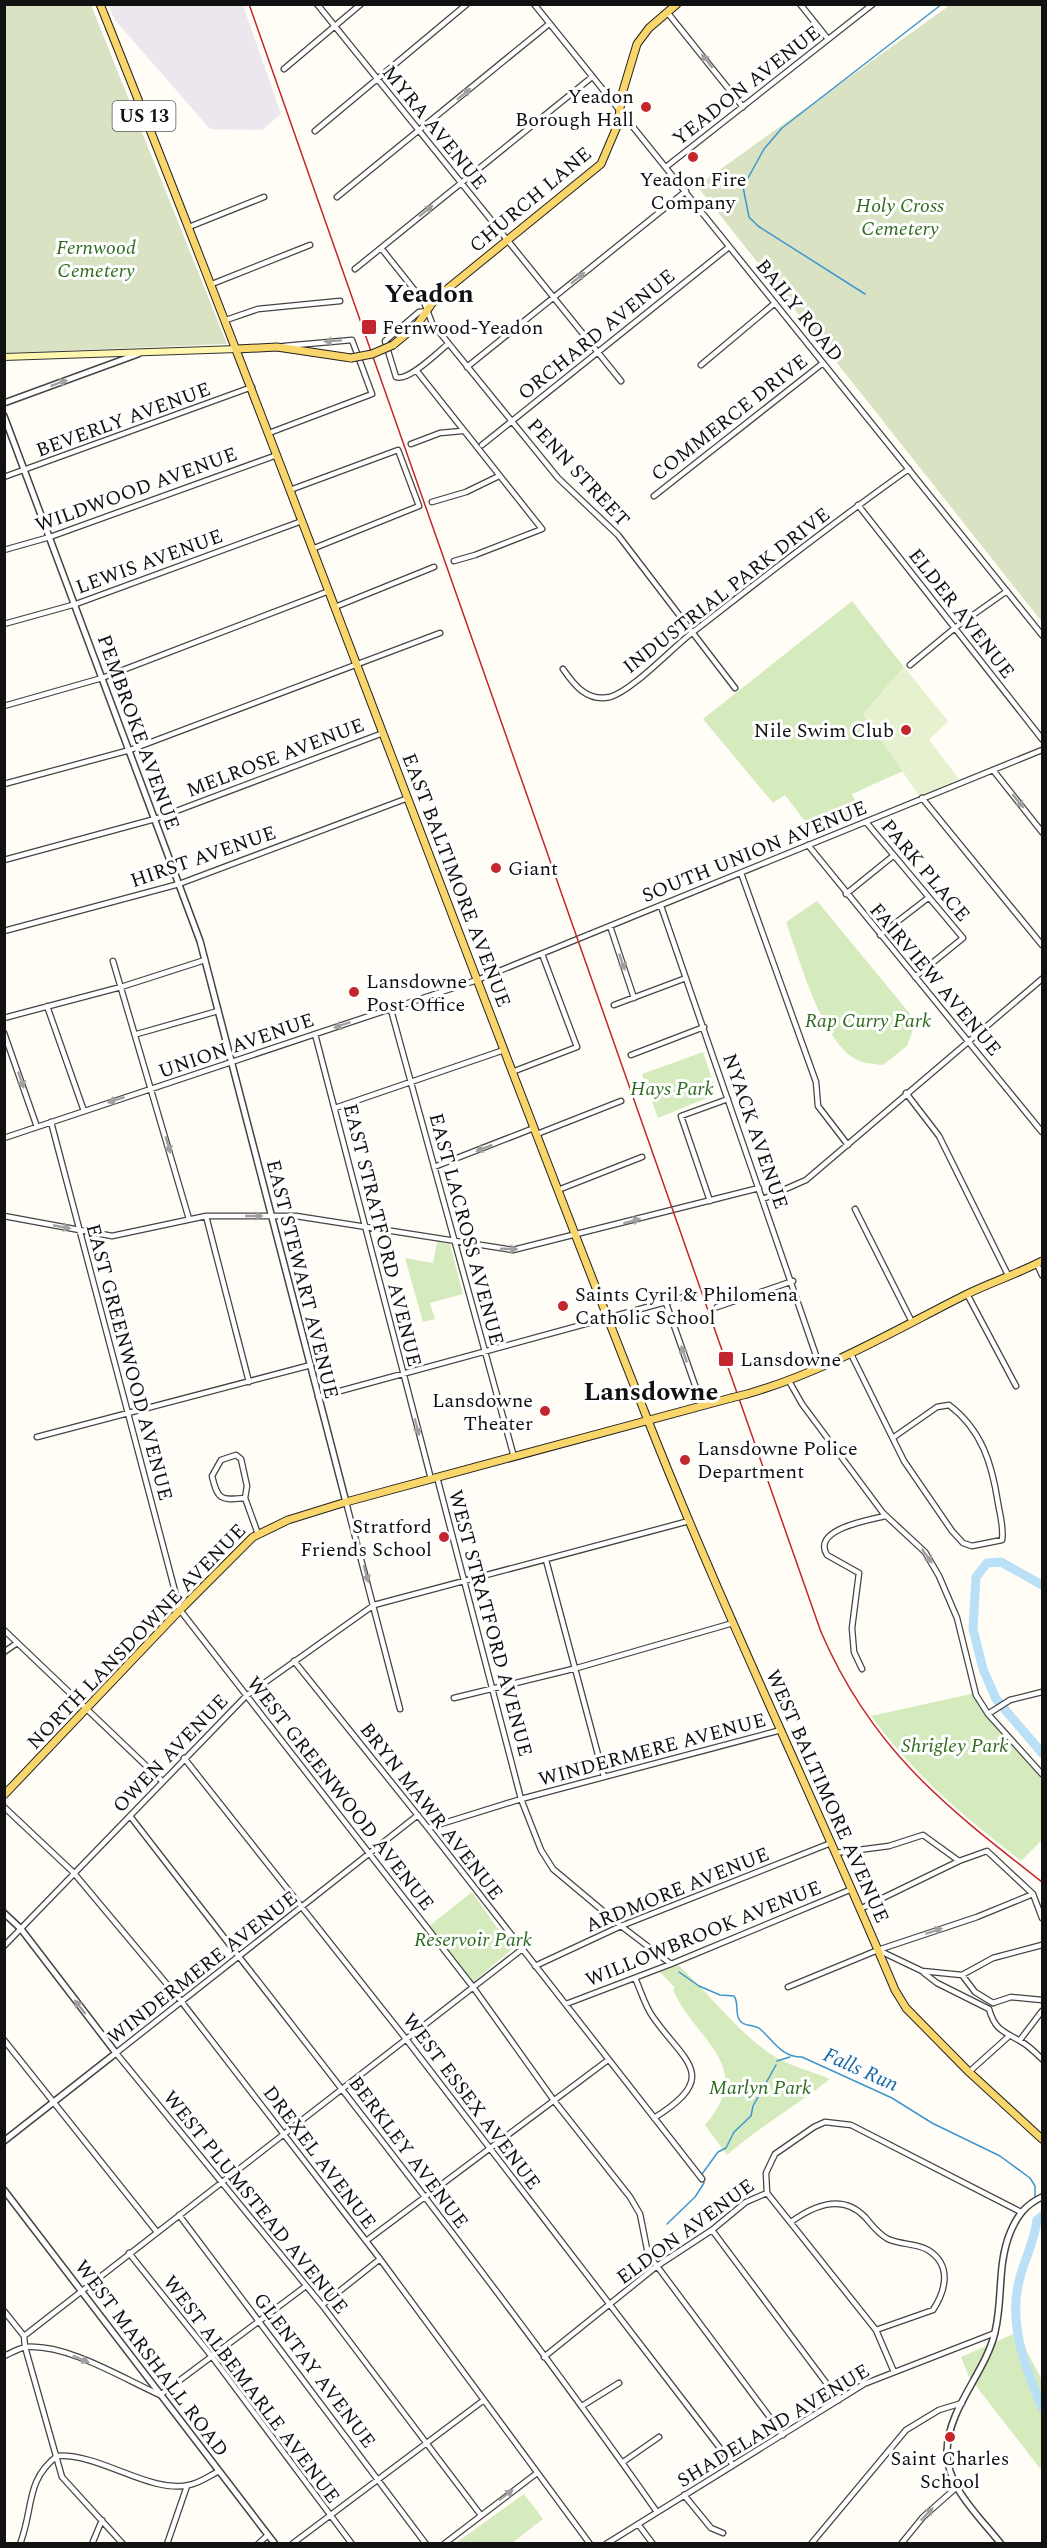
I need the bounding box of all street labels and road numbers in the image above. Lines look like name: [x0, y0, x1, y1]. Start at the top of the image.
street label: YEADON AVENUE: [666, 18, 827, 153]
street label: MYRA AVENUE: [374, 59, 494, 196]
road number: US 13: [112, 101, 176, 131]
street label: CHURCH LANE: [463, 139, 598, 260]
street label: BAILY ROAD: [748, 252, 850, 369]
street label: ORCHARD AVENUE: [511, 262, 682, 408]
street label: COMMERCE DRIVE: [645, 347, 815, 489]
street label: BEVERLY AVENUE: [32, 374, 215, 465]
street label: PENN STREET: [520, 411, 637, 534]
street label: WILDWOOD AVENUE: [31, 439, 242, 540]
street label: INDUSTRIAL PARK DRIVE: [617, 500, 837, 681]
street label: LEWIS AVENUE: [72, 521, 227, 602]
street label: ELDER AVENUE: [901, 542, 1022, 685]
street label: PEMBROKE AVENUE: [89, 630, 187, 834]
street label: MELROSE AVENUE: [182, 710, 369, 806]
street label: EAST BALTIMORE AVENUE: [394, 749, 519, 1012]
street label: SOUTH UNION AVENUE: [637, 793, 871, 911]
street label: PARK PLACE: [873, 813, 977, 928]
street label: HIRST AVENUE: [126, 818, 280, 896]
street label: FAIRVIEW AVENUE: [862, 896, 1008, 1063]
street label: UNION AVENUE: [154, 1005, 318, 1087]
street label: NYACK AVENUE: [714, 1049, 796, 1213]
street label: EAST STRATFORD AVENUE: [335, 1100, 429, 1370]
street label: EAST LACROSS AVENUE: [420, 1109, 512, 1349]
street label: EAST STEWART AVENUE: [258, 1156, 346, 1402]
street label: EAST GREENWOOD AVENUE: [78, 1220, 181, 1504]
street label: WEST STRATFORD AVENUE: [440, 1486, 540, 1760]
street label: NORTH LANSDOWNE AVENUE: [20, 1517, 253, 1757]
street label: WEST BALTIMORE AVENUE: [757, 1665, 897, 1928]
street label: WEST GREENWOOD AVENUE: [239, 1670, 441, 1917]
street label: OWEN AVENUE: [106, 1687, 235, 1820]
street label: WINDERMERE AVENUE: [535, 1705, 769, 1795]
street label: BRYN MAWR AVENUE: [352, 1716, 510, 1907]
street label: ARDMORE AVENUE: [581, 1839, 774, 1941]
street label: WILLOWBROOK AVENUE: [581, 1873, 826, 1995]
street label: WINDERMERE AVENUE: [101, 1884, 304, 2052]
street label: WEST ESSEX AVENUE: [395, 2007, 548, 2196]
street label: BERKLEY AVENUE: [341, 2070, 476, 2235]
street label: DREXEL AVENUE: [255, 2079, 383, 2236]
street label: WEST PLUMSTEAD AVENUE: [155, 2084, 355, 2321]
street label: ELDON AVENUE: [610, 2171, 761, 2292]
street label: WEST MARSHALL ROAD: [67, 2254, 235, 2464]
street label: WEST ALBEMARLE AVENUE: [155, 2269, 347, 2510]
street label: GLENTAY AVENUE: [246, 2286, 383, 2455]
street label: SHADELAND AVENUE: [672, 2356, 875, 2495]

